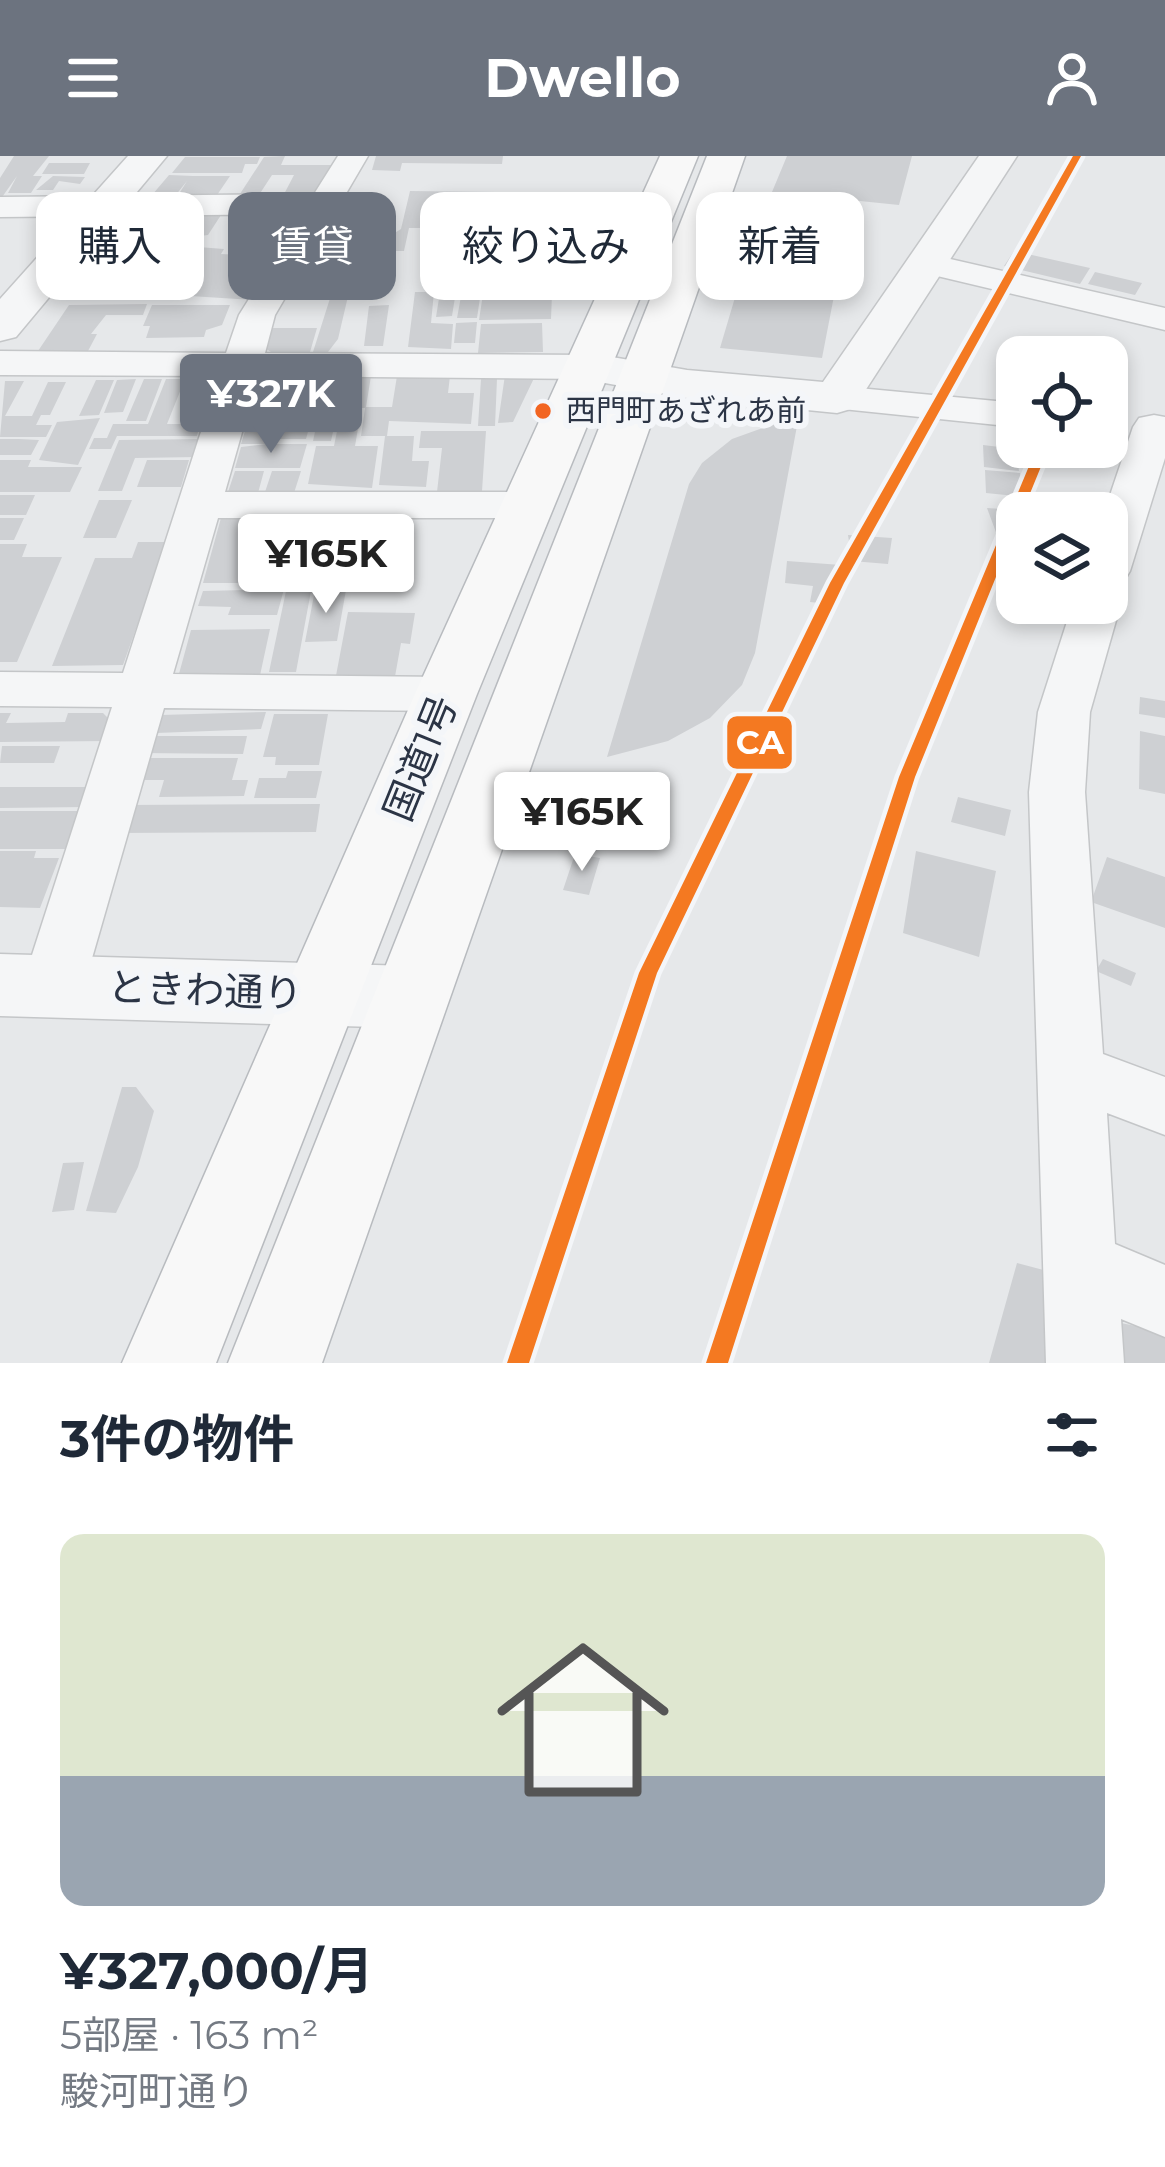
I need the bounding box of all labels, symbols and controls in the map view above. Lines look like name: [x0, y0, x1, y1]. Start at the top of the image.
icon: menu: [60, 45, 126, 111]
text: Dwello: [484, 45, 681, 111]
icon: person: [1039, 45, 1105, 111]
chip: 購入: [36, 192, 204, 300]
chip: 賃貸: [228, 192, 396, 300]
chip: 絞り込み: [420, 192, 672, 300]
chip: 新着: [696, 192, 864, 300]
map controls: [996, 336, 1128, 624]
button: locate: [996, 336, 1128, 468]
pin: ¥327K: [187, 354, 355, 456]
text: ¥327K: [207, 369, 335, 417]
place label: 西門町あざれあ前: [566, 392, 806, 429]
marker: 西門町あざれあ前: [532, 400, 554, 422]
button: layers: [996, 492, 1128, 624]
pin: ¥165K: [242, 514, 410, 616]
text: ¥165K: [265, 529, 387, 577]
street label: 国道1号: [373, 688, 467, 828]
line badge: CA: [725, 714, 794, 771]
text: CA: [736, 722, 785, 762]
pin: ¥165K: [498, 772, 666, 874]
text: ¥165K: [521, 787, 643, 835]
street label: ときわ通り: [107, 963, 303, 1017]
icon: filters: [1039, 1402, 1105, 1468]
text: 3件の物件: [60, 1408, 294, 1470]
icon: home: [475, 1612, 691, 1828]
text: ¥327,000/月: [60, 1940, 374, 2002]
text: 5部屋 · 163 m²: [60, 2011, 319, 2059]
text: 駿河町通り: [60, 2067, 255, 2115]

